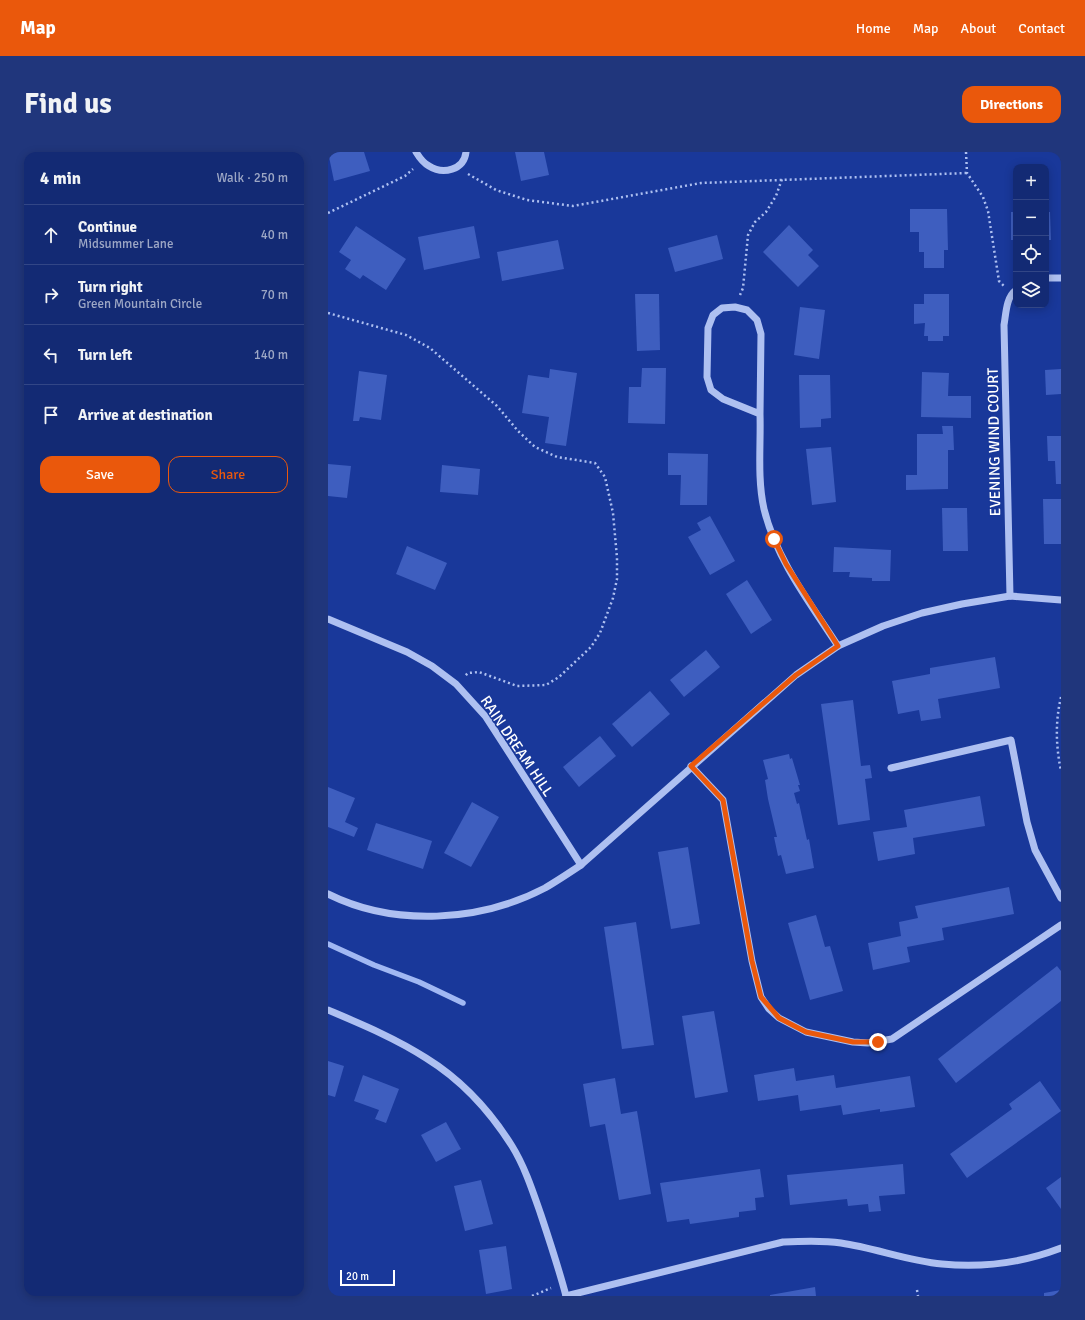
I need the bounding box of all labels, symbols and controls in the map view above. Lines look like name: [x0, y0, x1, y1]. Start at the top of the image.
text: Map: [20, 16, 56, 40]
text: Home: [856, 20, 891, 37]
text: Map: [913, 20, 938, 37]
text: About: [960, 20, 996, 37]
text: Contact: [1018, 20, 1065, 37]
button: Directions: [962, 86, 1061, 123]
text: Find us: [24, 87, 112, 121]
map controls: [1013, 164, 1049, 308]
button: +: [1013, 164, 1049, 200]
text: 4 min: [40, 168, 81, 189]
text: Walk · 250 m: [217, 170, 288, 186]
button: −: [1013, 200, 1049, 236]
text: Continue: [78, 218, 137, 236]
icon: ahead: [40, 224, 62, 246]
text: 40 m: [261, 227, 288, 243]
text: Midsummer Lane: [78, 236, 173, 252]
button: locate: [1013, 236, 1049, 272]
button: layers: [1013, 272, 1049, 308]
text: Turn right: [78, 278, 143, 296]
icon: right: [40, 284, 62, 306]
text: 70 m: [261, 287, 288, 303]
text: Green Mountain Circle: [78, 296, 202, 312]
icon: left: [40, 344, 62, 366]
text: Turn left: [78, 346, 132, 364]
text: 140 m: [254, 347, 288, 363]
street label: EVENING WIND COURT: [984, 367, 1004, 517]
icon: arrive: [40, 404, 62, 426]
text: Arrive at destination: [78, 406, 213, 424]
button: Save: [40, 456, 160, 493]
button: Share: [168, 456, 288, 493]
route start: [765, 530, 783, 548]
street label: RAIN DREAM HILL: [477, 692, 558, 800]
route end: [869, 1033, 887, 1051]
scale bar: [340, 1268, 395, 1287]
text: 20 m: [346, 1270, 369, 1283]

